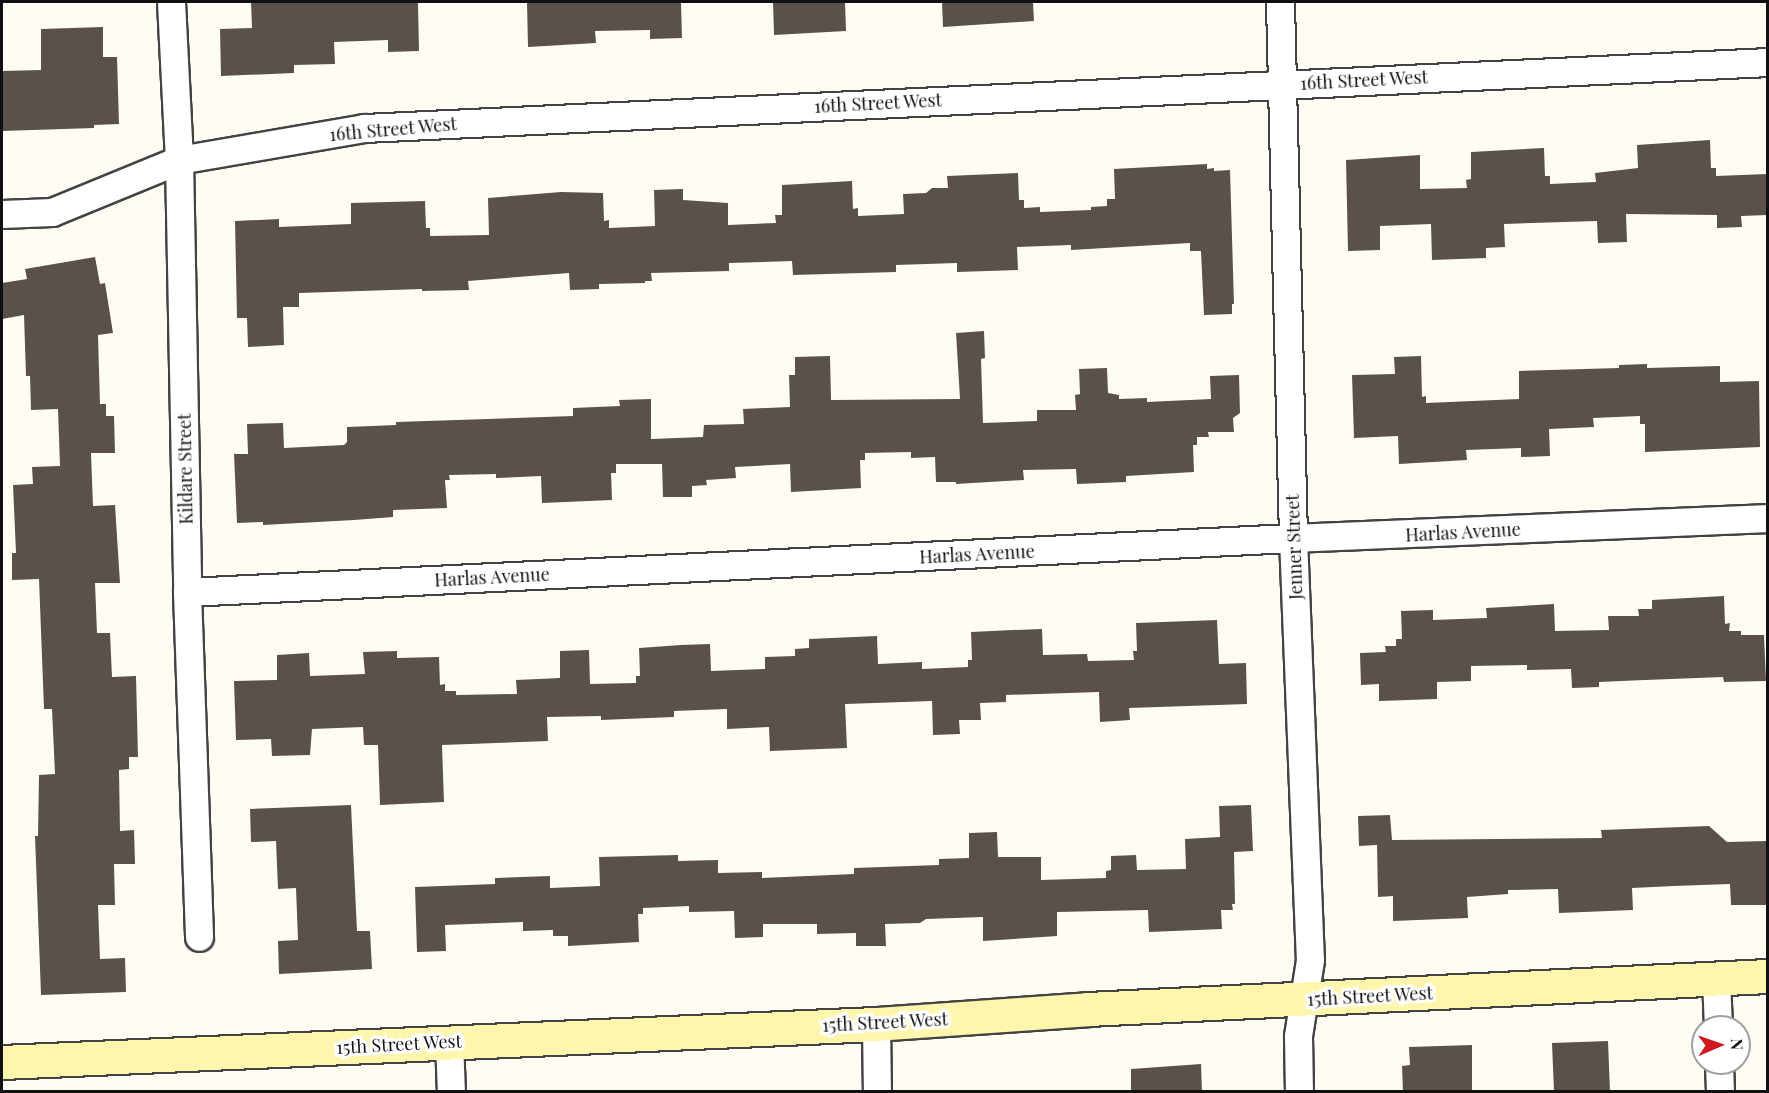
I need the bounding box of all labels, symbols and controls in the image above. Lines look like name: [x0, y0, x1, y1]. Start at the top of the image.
street label: 16th Street West: [1299, 66, 1429, 94]
street label: 16th Street West: [813, 89, 943, 117]
street label: 16th Street West: [328, 113, 458, 145]
street label: Kildare Street: [173, 413, 197, 525]
street label: Jenner Street: [1281, 494, 1307, 600]
street label: Harlas Avenue: [1404, 518, 1522, 546]
street label: Harlas Avenue: [918, 540, 1036, 568]
street label: Harlas Avenue: [433, 563, 551, 591]
street label: 15th Street West: [1306, 982, 1434, 1010]
street label: 15th Street West: [821, 1008, 949, 1036]
north arrow: [1691, 1015, 1751, 1075]
street label: 15th Street West: [335, 1030, 463, 1058]
text: N: [1727, 1038, 1748, 1051]

